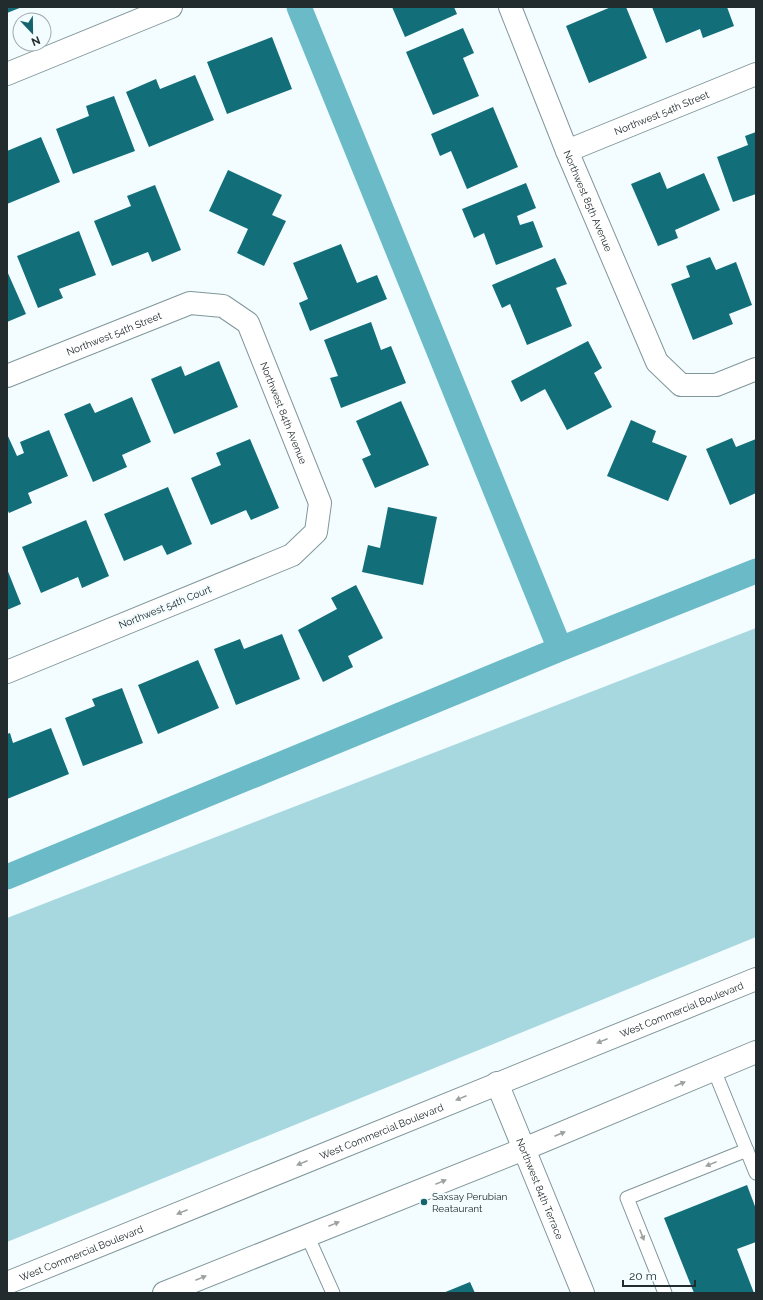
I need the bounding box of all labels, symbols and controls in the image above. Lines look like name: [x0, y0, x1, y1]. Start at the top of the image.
north arrow: [12, 12, 52, 52]
text: N: [29, 33, 42, 48]
street label: Northwest 54th Street: [613, 88, 711, 137]
street label: Northwest 85th Avenue: [562, 149, 615, 253]
street label: Northwest 54th Street: [65, 309, 163, 357]
street label: Northwest 84th Avenue: [259, 360, 309, 465]
street label: Northwest 54th Court: [117, 583, 214, 631]
street label: West Commercial Boulevard: [618, 979, 745, 1039]
one-way arrow: [595, 1039, 607, 1045]
one-way arrow: [674, 1080, 686, 1086]
one-way arrow: [455, 1095, 467, 1101]
street label: West Commercial Boulevard: [318, 1101, 445, 1161]
one-way arrow: [554, 1131, 565, 1137]
street label: Northwest 84th Terrace: [515, 1136, 566, 1241]
one-way arrow: [295, 1160, 307, 1166]
one-way arrow: [704, 1162, 716, 1168]
one-way arrow: [436, 1178, 448, 1184]
place label: Saxsay Perubian Reataurant: [432, 1191, 508, 1214]
marker: Saxsay Perubian Reataurant: [419, 1197, 429, 1207]
one-way arrow: [176, 1209, 187, 1215]
one-way arrow: [329, 1221, 341, 1227]
street label: West Commercial Boulevard: [18, 1223, 145, 1283]
one-way arrow: [639, 1229, 645, 1241]
scale bar: [623, 1262, 695, 1288]
text: 20 m: [629, 1269, 657, 1283]
one-way arrow: [195, 1275, 207, 1281]

